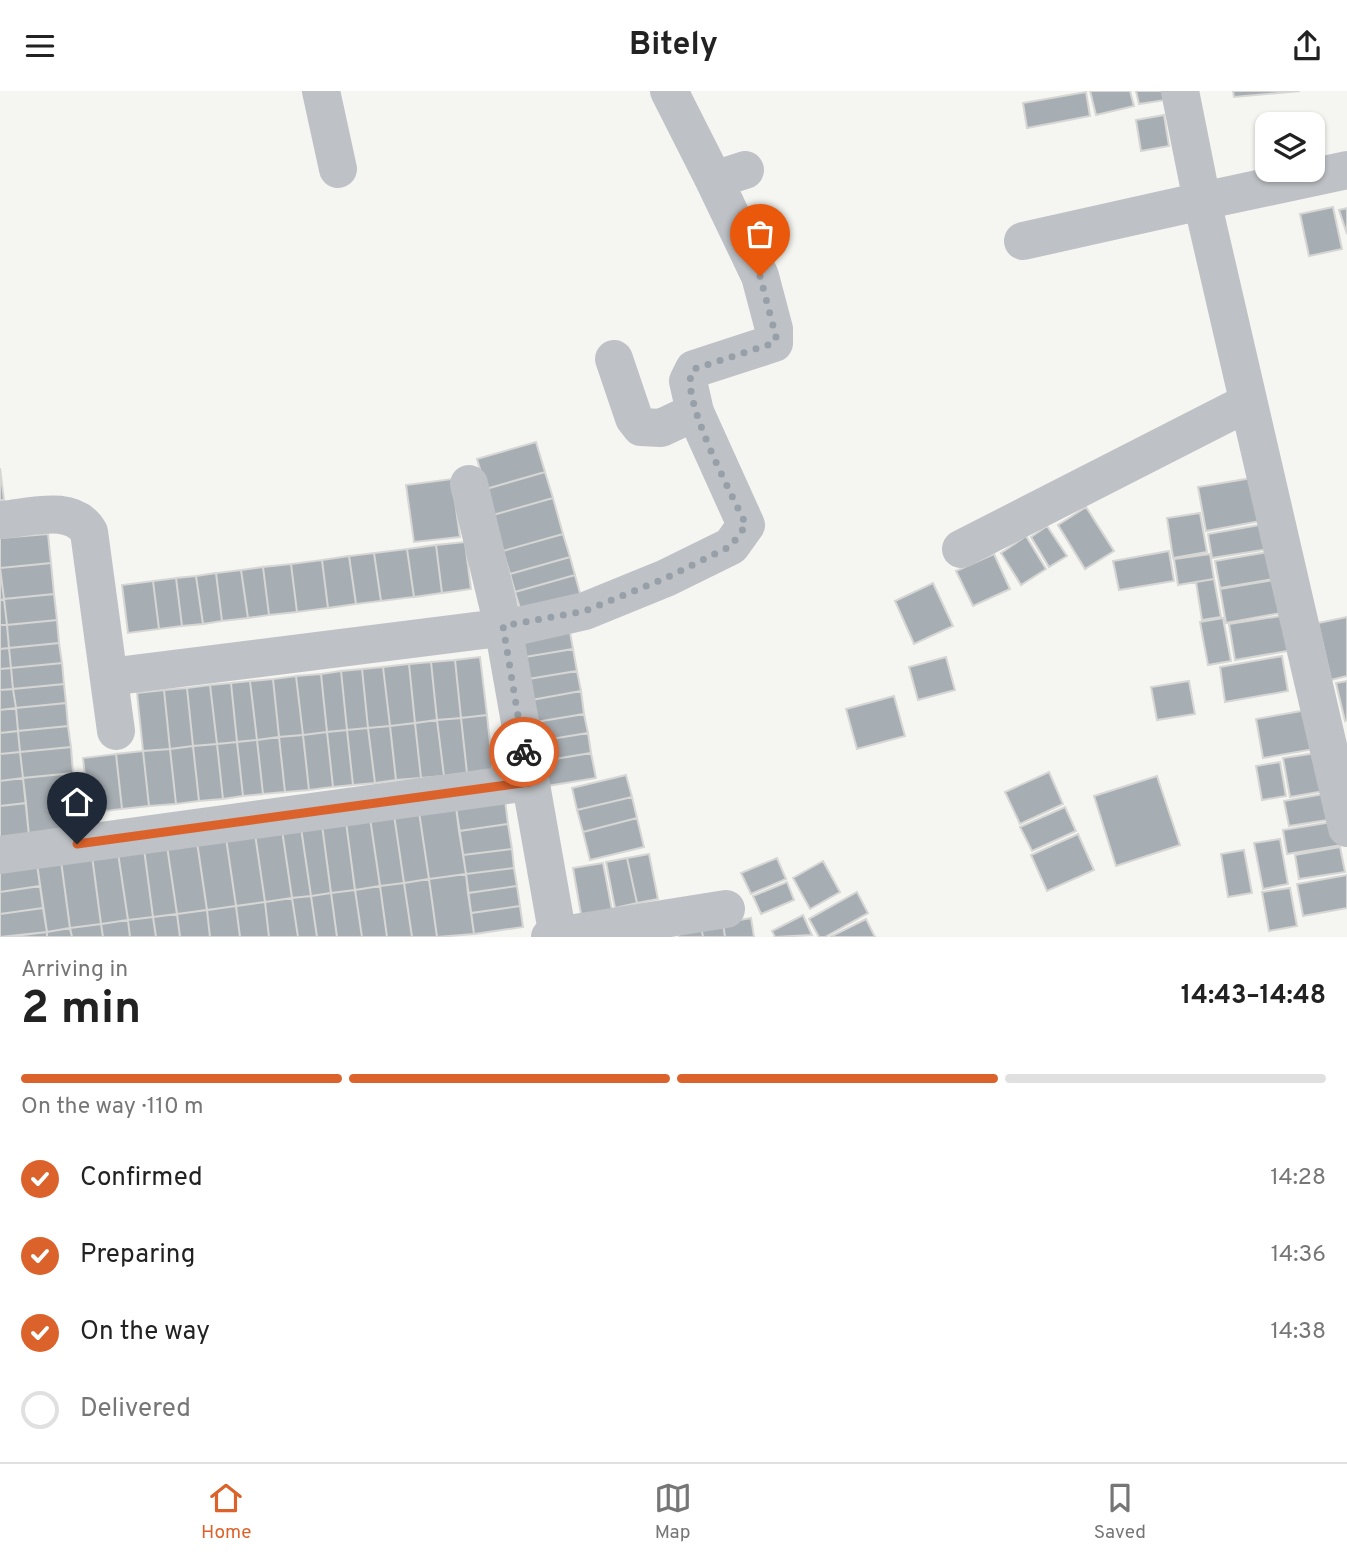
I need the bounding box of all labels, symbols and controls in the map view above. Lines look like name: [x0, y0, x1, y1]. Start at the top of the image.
text: Bitely: [629, 26, 718, 66]
icon: menu: [21, 27, 59, 65]
icon: share: [1288, 27, 1326, 65]
map controls: [1255, 112, 1325, 182]
button: layers: [1255, 112, 1325, 182]
pin: [730, 204, 790, 276]
icon: bag: [741, 215, 779, 253]
courier: [489, 717, 559, 787]
icon: bike: [505, 733, 543, 771]
pin: [47, 772, 107, 844]
icon: home: [58, 783, 96, 821]
text: Arriving in: [21, 956, 128, 985]
text: 14:43–14:48: [1181, 980, 1326, 1013]
text: 2 min: [21, 981, 141, 1040]
text: On the way · 110 m: [21, 1093, 204, 1122]
icon: check: [21, 1160, 59, 1198]
text: Confirmed: [80, 1162, 203, 1195]
text: 14:28: [1270, 1164, 1326, 1193]
icon: check: [21, 1237, 59, 1275]
text: Preparing: [80, 1239, 195, 1272]
text: 14:36: [1271, 1241, 1326, 1270]
icon: check: [21, 1314, 59, 1352]
text: On the way: [80, 1316, 210, 1349]
text: 14:38: [1271, 1318, 1326, 1347]
text: Delivered: [80, 1393, 191, 1426]
tab: Home: [201, 1479, 252, 1545]
tab: Map: [654, 1479, 692, 1545]
tab: Saved: [1094, 1479, 1146, 1545]

